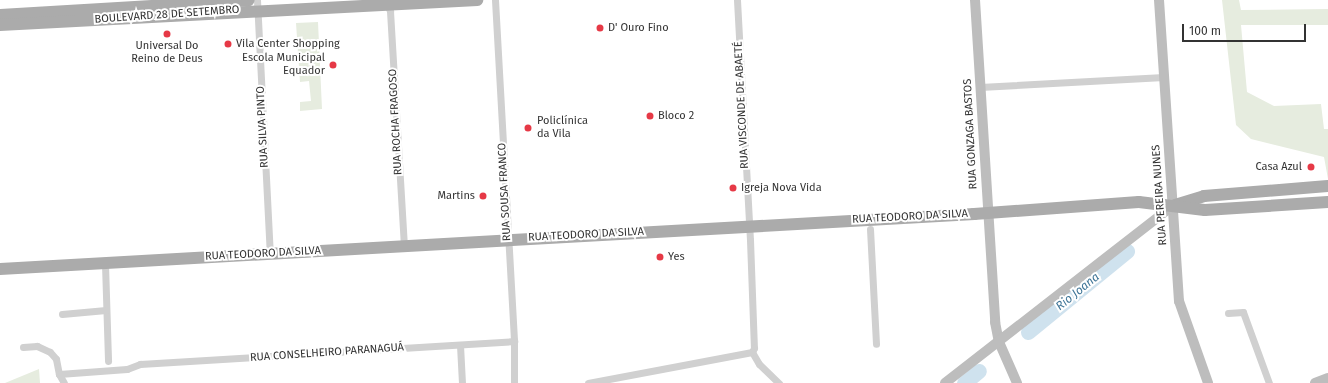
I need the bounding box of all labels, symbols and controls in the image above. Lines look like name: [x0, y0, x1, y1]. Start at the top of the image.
street label: BOULEVARD 28 DE SETEMBRO: [94, 3, 240, 27]
scale bar: [1184, 16, 1308, 42]
place label: D' Ouro Fino: [608, 21, 669, 35]
marker: D' Ouro Fino: [595, 23, 605, 33]
text: 100 m: [1189, 24, 1221, 38]
marker: Universal Do Reino de Deus: [162, 29, 172, 39]
place label: Vila Center Shopping: [236, 37, 340, 51]
marker: Vila Center Shopping: [223, 39, 233, 49]
place label: Universal Do Reino de Deus: [131, 40, 203, 66]
street label: RUA VISCONDE DE ABAETÉ: [732, 41, 752, 169]
place label: Escola Municipal Equador: [242, 52, 325, 78]
marker: Escola Municipal Equador: [328, 60, 338, 70]
street label: RUA ROCHA FRAGOSO: [387, 69, 405, 175]
street label: RUA GONZAGA BASTOS: [962, 78, 980, 190]
street label: RUA SILVA PINTO: [254, 86, 272, 168]
place label: Bloco 2: [658, 109, 694, 123]
marker: Bloco 2: [645, 111, 655, 121]
place label: Policlínica da Vila: [537, 115, 588, 141]
marker: Policlínica da Vila: [522, 122, 534, 134]
street label: RUA SOUSA FRANCO: [496, 143, 514, 241]
street label: RUA PEREIRA NUNES: [1150, 144, 1170, 246]
place label: Casa Azul: [1256, 160, 1302, 174]
marker: Casa Azul: [1305, 161, 1317, 173]
place label: Igreja Nova Vida: [741, 181, 822, 195]
marker: Igreja Nova Vida: [728, 183, 738, 193]
place label: Martins: [438, 189, 475, 203]
marker: Martins: [478, 191, 488, 201]
street label: RUA TEODORO DA SILVA: [852, 207, 968, 227]
street label: RUA TEODORO DA SILVA: [528, 225, 644, 245]
street label: RUA TEODORO DA SILVA: [205, 244, 321, 264]
place label: Yes: [668, 250, 685, 264]
marker: Yes: [655, 252, 665, 262]
water label: Rio Joana: [1053, 270, 1103, 314]
street label: RUA CONSELHEIRO PARANAGUÁ: [250, 341, 404, 365]

